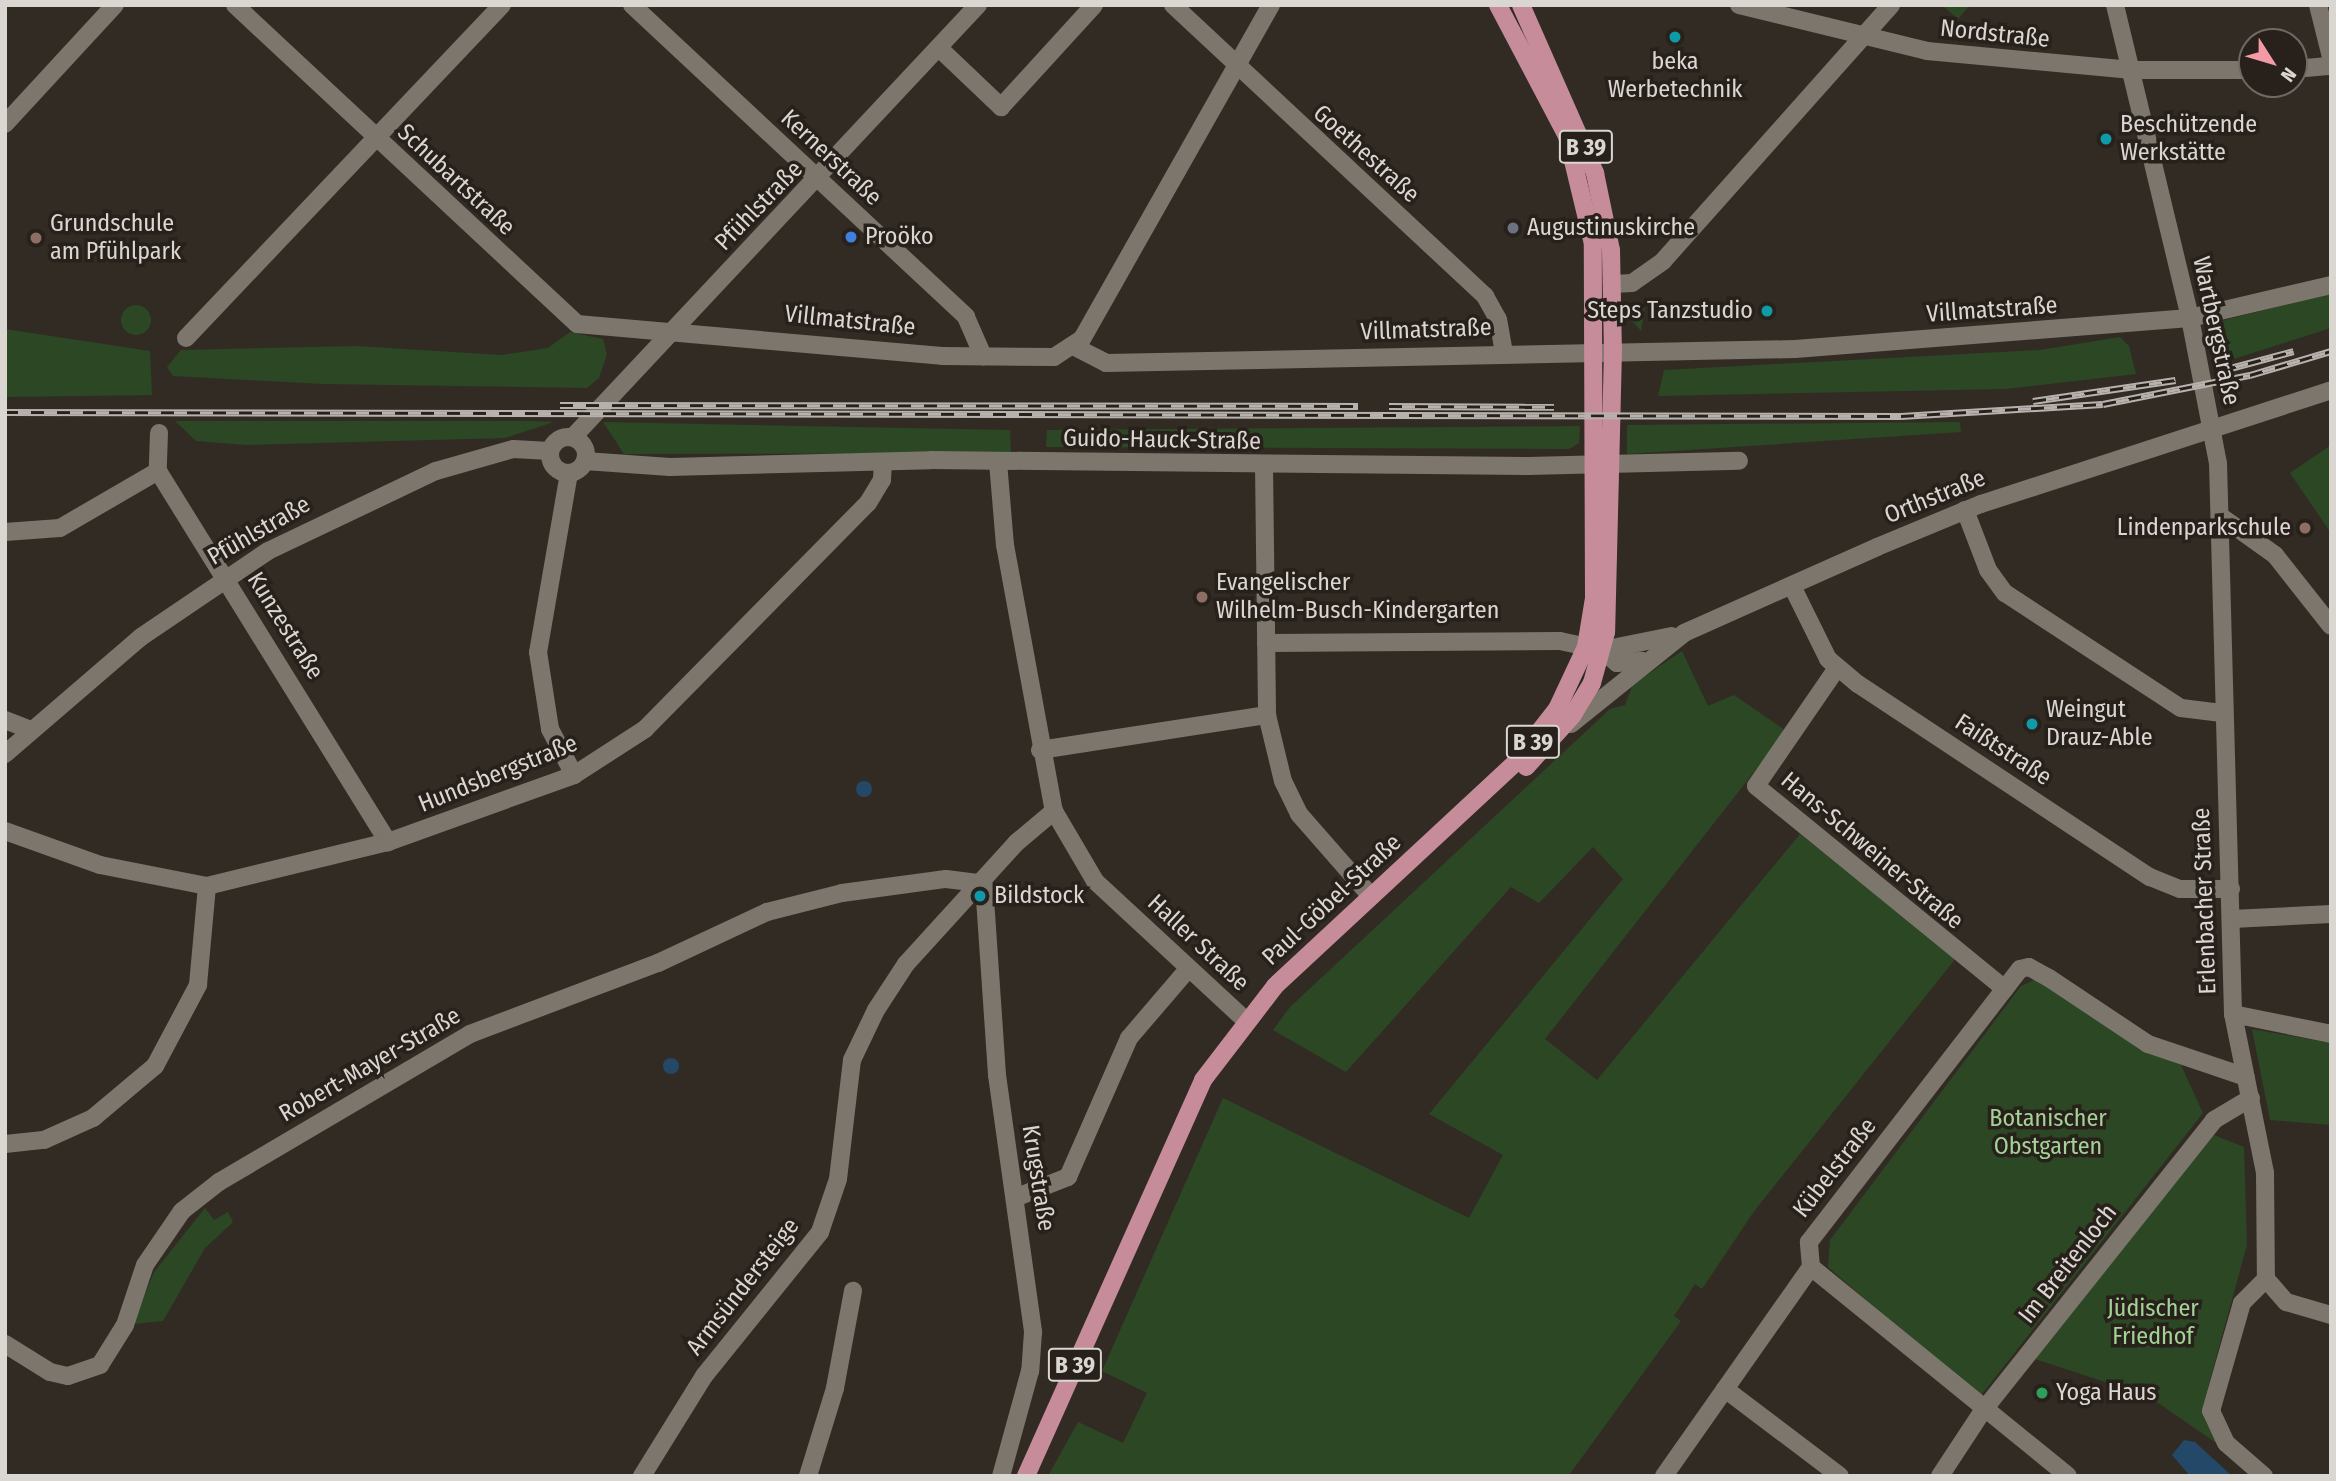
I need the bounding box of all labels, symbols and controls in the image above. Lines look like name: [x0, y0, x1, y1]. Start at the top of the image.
street label: Nordstraße: [1939, 14, 2051, 54]
north arrow: [2238, 28, 2308, 98]
marker: beka Werbetechnik: [1667, 29, 1683, 45]
place label: beka Werbetechnik: [1608, 48, 1742, 104]
text: N: [2276, 63, 2301, 86]
street label: Goethestraße: [1307, 99, 1425, 209]
street label: Kernerstraße: [775, 104, 887, 212]
place label: Beschützende Werkstätte: [2120, 111, 2257, 167]
street label: Schubartstraße: [391, 118, 521, 242]
road number: B 39: [1558, 128, 1614, 166]
marker: Beschützende Werkstätte: [2098, 131, 2114, 147]
street label: Pfühlstraße: [709, 155, 809, 257]
place label: Grundschule am Pfühlpark: [50, 210, 181, 266]
place label: Augustinuskirche: [1527, 214, 1695, 242]
marker: Augustinuskirche: [1505, 220, 1521, 236]
place label: Proöko: [865, 223, 934, 251]
marker: Proöko: [843, 229, 859, 245]
marker: Grundschule am Pfühlpark: [28, 230, 44, 246]
street label: Wartbergstraße: [2186, 254, 2246, 408]
street label: Villmatstraße: [1926, 291, 2058, 329]
place label: Steps Tanzstudio: [1587, 297, 1753, 325]
street label: Villmatstraße: [783, 300, 917, 342]
marker: Steps Tanzstudio: [1759, 303, 1775, 319]
street label: Villmatstraße: [1360, 313, 1492, 347]
street label: Guido-Hauck-Straße: [1063, 424, 1261, 456]
street label: Orthstraße: [1880, 464, 1990, 530]
street label: Pfühlstraße: [203, 490, 315, 572]
place label: Lindenparkschule: [2117, 514, 2291, 542]
marker: Lindenparkschule: [2297, 520, 2313, 536]
street label: Kunzestraße: [241, 567, 329, 685]
place label: Evangelischer Wilhelm-Busch-Kindergarten: [1216, 569, 1499, 625]
marker: Evangelischer Wilhelm-Busch-Kindergarten: [1194, 589, 1210, 605]
place label: Weingut Drauz-Able: [2046, 696, 2153, 752]
street label: Faißtstraße: [1949, 708, 2057, 792]
marker: Weingut Drauz-Able: [2024, 716, 2040, 732]
road number: B 39: [1505, 722, 1561, 762]
street label: Hundsbergstraße: [414, 729, 582, 819]
street label: Hans-Schweiner-Straße: [1775, 766, 1969, 936]
street label: Erlenbacher Straße: [2187, 807, 2223, 995]
street label: Paul-Göbel-Straße: [1257, 828, 1407, 972]
place label: Bildstock: [994, 882, 1084, 910]
marker: Bildstock: [972, 888, 988, 904]
street label: Haller Straße: [1141, 889, 1255, 997]
street label: Robert-Mayer-Straße: [274, 1001, 466, 1129]
park label: Botanischer Obstgarten: [1989, 1105, 2107, 1161]
street label: Kübelstraße: [1787, 1113, 1883, 1223]
street label: Krugstraße: [1015, 1123, 1061, 1233]
street label: Im Breitenloch: [2013, 1199, 2123, 1329]
street label: Armsündersteige: [681, 1213, 805, 1361]
park label: Jüdischer Friedhof: [2107, 1295, 2199, 1351]
road number: B 39: [1047, 1346, 1103, 1384]
place label: Yoga Haus: [2056, 1379, 2156, 1407]
marker: Yoga Haus: [2034, 1385, 2050, 1401]

